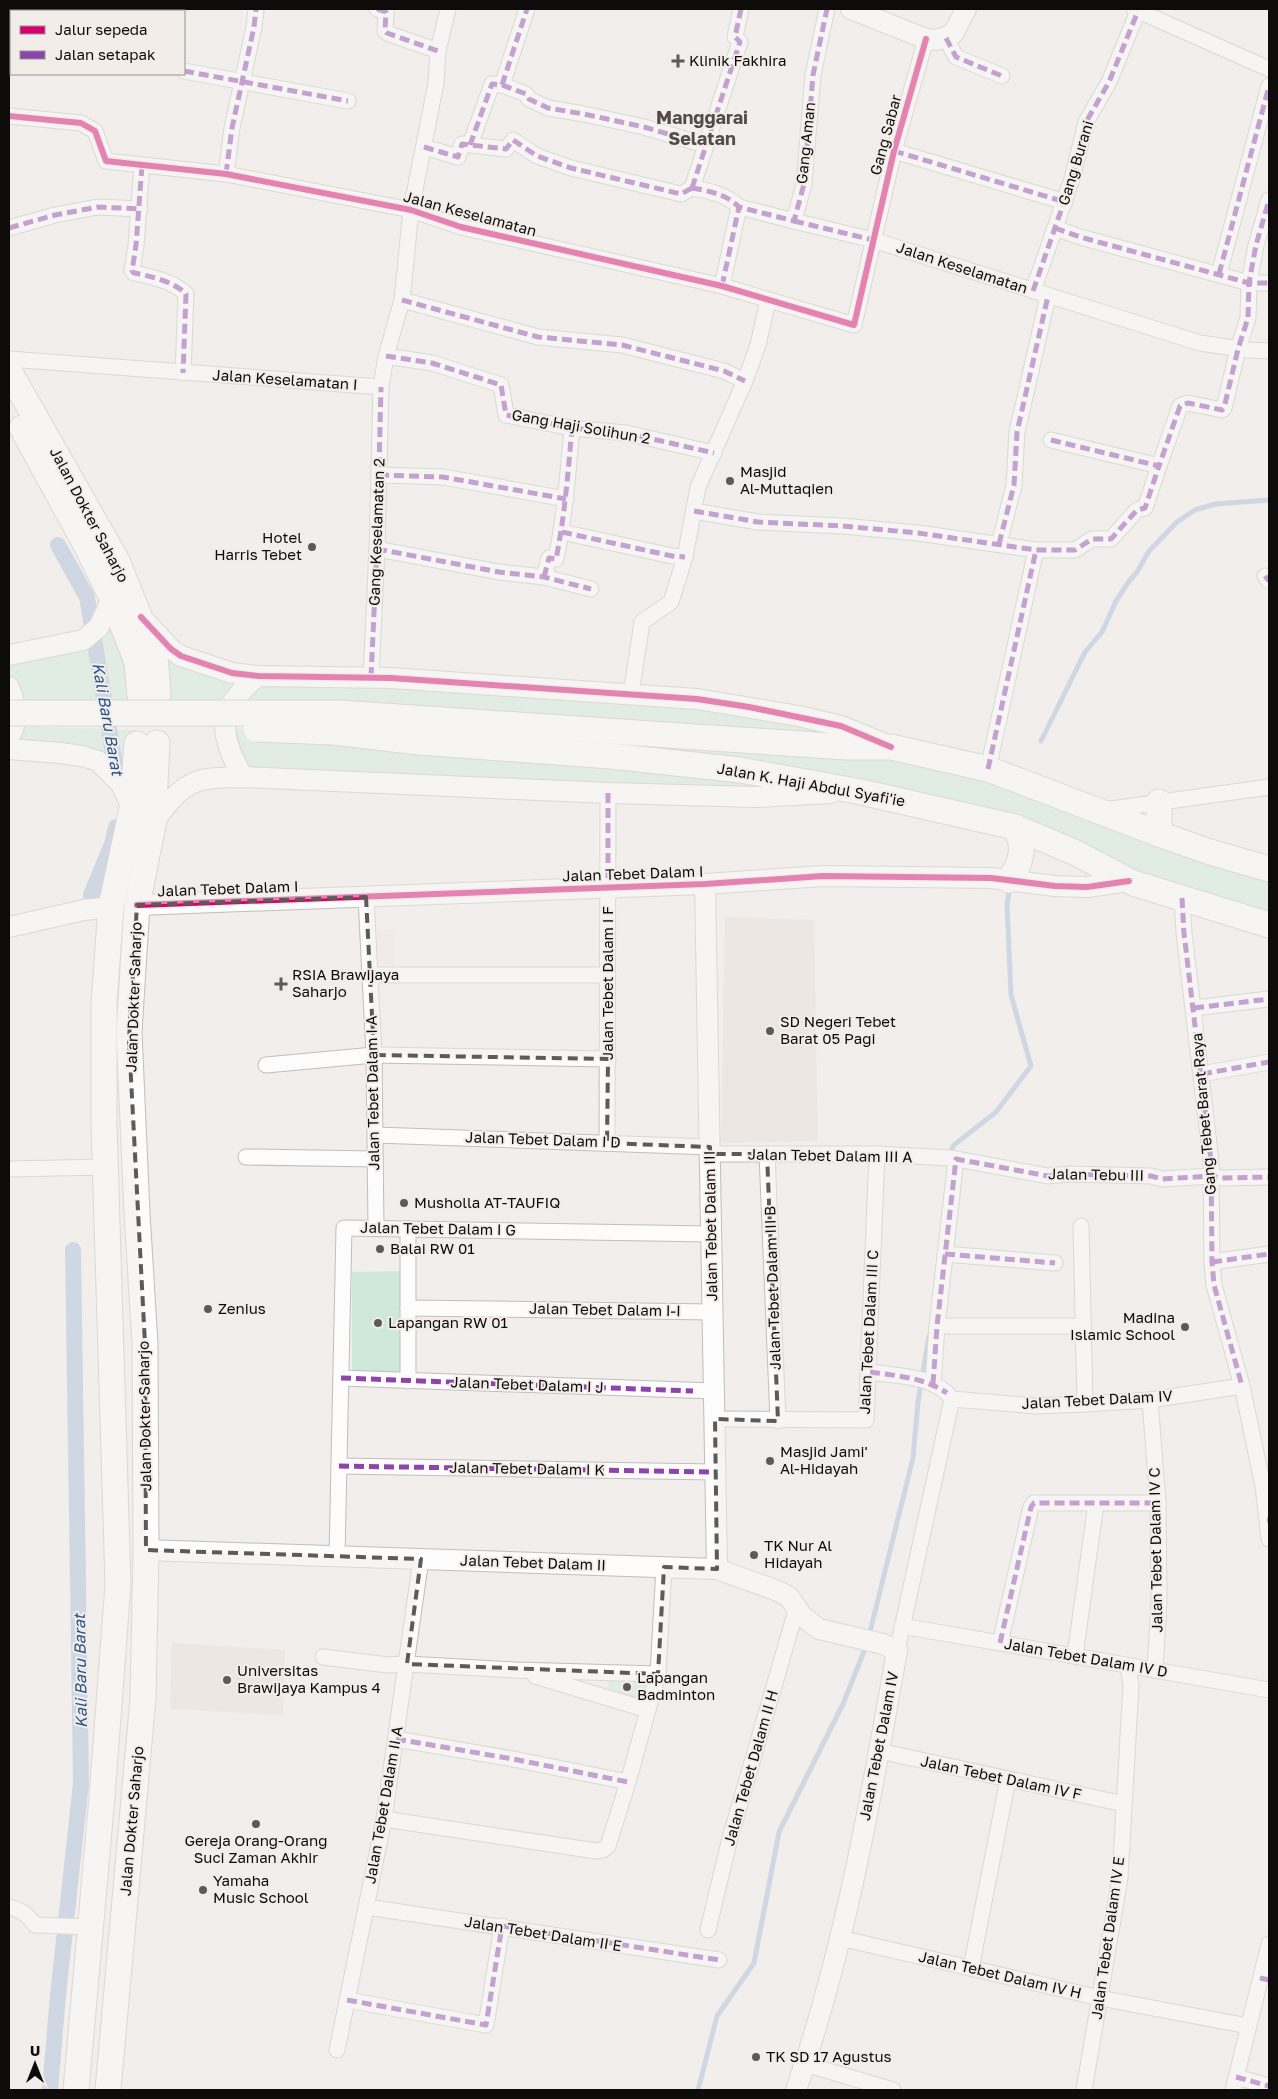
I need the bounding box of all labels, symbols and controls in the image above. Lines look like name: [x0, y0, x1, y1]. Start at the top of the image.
legend: [10, 10, 185, 75]
text: Jalur sepeda: [55, 20, 148, 38]
text: Jalan setapak: [55, 45, 156, 63]
place label: Klinik Fakhira: [689, 51, 787, 69]
marker: Klinik Fakhira: [671, 54, 685, 68]
street label: Gang Sabar: [866, 92, 904, 177]
street label: Gang Aman: [792, 101, 818, 185]
district label: Manggarai Selatan: [656, 106, 748, 149]
street label: Gang Burani: [1054, 118, 1096, 207]
street label: Jalan Keselamatan: [402, 187, 539, 239]
street label: Jalan Keselamatan: [894, 237, 1030, 297]
street label: Jalan Keselamatan I: [212, 365, 358, 393]
street label: Gang Haji Solihun 2: [511, 405, 652, 447]
street label: Jalan Dokter Saharjo: [47, 444, 133, 585]
street label: Gang Keselamatan 2: [364, 458, 388, 606]
place label: Masjid Al-Muttaqien: [740, 462, 833, 497]
marker: Masjid Al-Muttaqien: [724, 475, 736, 487]
place label: Hotel Harris Tebet: [214, 528, 302, 563]
marker: Hotel Harris Tebet: [306, 541, 318, 553]
water label: Kali Baru Barat: [88, 661, 128, 779]
street label: Jalan K. Haji Abdul Syafi'ie: [716, 759, 907, 809]
street label: Jalan Tebet Dalam I: [562, 862, 704, 884]
street label: Jalan Tebet Dalam I: [157, 877, 299, 899]
street label: Jalan Tebet Dalam I F: [598, 906, 616, 1060]
street label: Jalan Dokter Saharjo: [121, 922, 145, 1072]
place label: RSIA Brawijaya Saharjo: [292, 965, 399, 1000]
marker: RSIA Brawijaya Saharjo: [274, 977, 288, 991]
place label: SD Negeri Tebet Barat 05 Pagi: [780, 1012, 896, 1047]
street label: Jalan Tebet Dalam I A: [362, 1015, 382, 1171]
marker: SD Negeri Tebet Barat 05 Pagi: [764, 1025, 776, 1037]
street label: Gang Tebet Barat Raya: [1187, 1032, 1219, 1196]
street label: Jalan Tebet Dalam I D: [465, 1127, 621, 1151]
street label: Jalan Tebet Dalam III A: [748, 1145, 912, 1165]
street label: Jalan Tebet Dalam III: [700, 1150, 720, 1302]
street label: Jalan Tebu III: [1048, 1164, 1144, 1184]
place label: Musholla AT-TAUFIQ: [414, 1193, 560, 1211]
marker: Musholla AT-TAUFIQ: [398, 1197, 410, 1209]
street label: Jalan Tebet Dalam III B: [760, 1205, 784, 1371]
street label: Jalan Tebet Dalam I G: [360, 1218, 516, 1238]
place label: Balai RW 01: [390, 1239, 475, 1257]
marker: Balai RW 01: [374, 1243, 386, 1255]
street label: Jalan Tebet Dalam III C: [855, 1249, 881, 1415]
place label: Zenius: [218, 1299, 266, 1317]
street label: Jalan Tebet Dalam I-I: [529, 1299, 681, 1319]
marker: Zenius: [202, 1303, 214, 1315]
place label: Madina Islamic School: [1070, 1308, 1175, 1343]
place label: Lapangan RW 01: [388, 1313, 508, 1331]
marker: Lapangan RW 01: [372, 1317, 384, 1329]
marker: Madina Islamic School: [1179, 1321, 1191, 1333]
street label: Jalan Dokter Saharjo: [134, 1341, 154, 1491]
street label: Jalan Tebet Dalam I J: [450, 1372, 604, 1396]
street label: Jalan Tebet Dalam IV: [1021, 1386, 1173, 1412]
place label: Masjid Jami' Al-Hidayah: [780, 1442, 868, 1477]
marker: Masjid Jami' Al-Hidayah: [764, 1455, 776, 1467]
street label: Jalan Tebet Dalam I K: [449, 1458, 605, 1478]
street label: Jalan Tebet Dalam IV C: [1145, 1467, 1165, 1633]
place label: TK Nur Al Hidayah: [764, 1536, 832, 1571]
marker: TK Nur Al Hidayah: [748, 1549, 760, 1561]
street label: Jalan Tebet Dalam II: [460, 1550, 606, 1574]
water label: Kali Baru Barat: [69, 1612, 91, 1728]
street label: Jalan Tebet Dalam IV D: [1003, 1634, 1169, 1680]
place label: Universitas Brawijaya Kampus 4: [237, 1661, 381, 1696]
place label: Lapangan Badminton: [637, 1668, 715, 1703]
street label: Jalan Tebet Dalam IV: [855, 1670, 901, 1822]
marker: Universitas Brawijaya Kampus 4: [221, 1674, 233, 1686]
marker: Lapangan Badminton: [621, 1681, 633, 1693]
street label: Jalan Tebet Dalam II H: [719, 1688, 781, 1848]
street label: Jalan Tebet Dalam II A: [360, 1725, 406, 1885]
street label: Jalan Dokter Saharjo: [115, 1745, 147, 1897]
street label: Jalan Tebet Dalam IV F: [919, 1751, 1083, 1803]
marker: Gereja Orang-Orang Suci Zaman Akhir: [250, 1818, 262, 1830]
place label: Gereja Orang-Orang Suci Zaman Akhir: [184, 1831, 328, 1866]
street label: Jalan Tebet Dalam IV E: [1087, 1855, 1127, 2020]
place label: Yamaha Music School: [213, 1871, 309, 1906]
marker: Yamaha Music School: [197, 1884, 209, 1896]
street label: Jalan Tebet Dalam II E: [463, 1912, 623, 1954]
street label: Jalan Tebet Dalam IV H: [917, 1947, 1083, 2002]
north arrow: [10, 2039, 60, 2089]
text: U: [30, 2042, 40, 2059]
place label: TK SD 17 Agustus: [766, 2047, 891, 2065]
marker: TK SD 17 Agustus: [750, 2051, 762, 2063]

